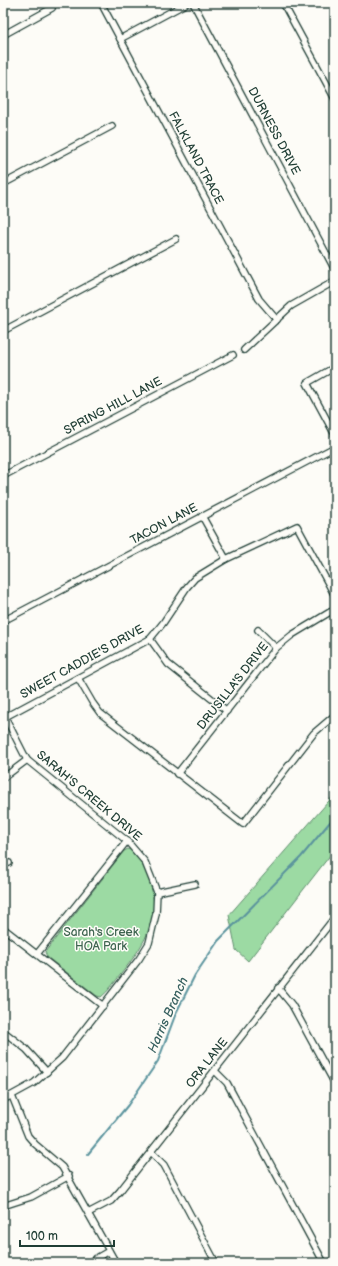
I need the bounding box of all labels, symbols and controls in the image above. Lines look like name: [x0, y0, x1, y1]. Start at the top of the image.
street label: DURNESS DRIVE: [245, 85, 303, 177]
street label: FALKLAND TRACE: [165, 109, 227, 207]
street label: SPRING HILL LANE: [61, 374, 165, 438]
street label: TACON LANE: [128, 500, 200, 548]
street label: SWEET CADDIE'S DRIVE: [18, 622, 146, 702]
street label: DRUSILLA'S DRIVE: [194, 639, 272, 733]
street label: SARAH'S CREEK DRIVE: [33, 748, 145, 844]
park label: Sarah's Creek HOA Park: [63, 925, 139, 954]
water label: Harris Branch: [144, 975, 192, 1055]
street label: ORA LANE: [183, 1035, 231, 1091]
scale bar: [20, 1222, 114, 1248]
text: 100 m: [26, 1229, 58, 1244]

